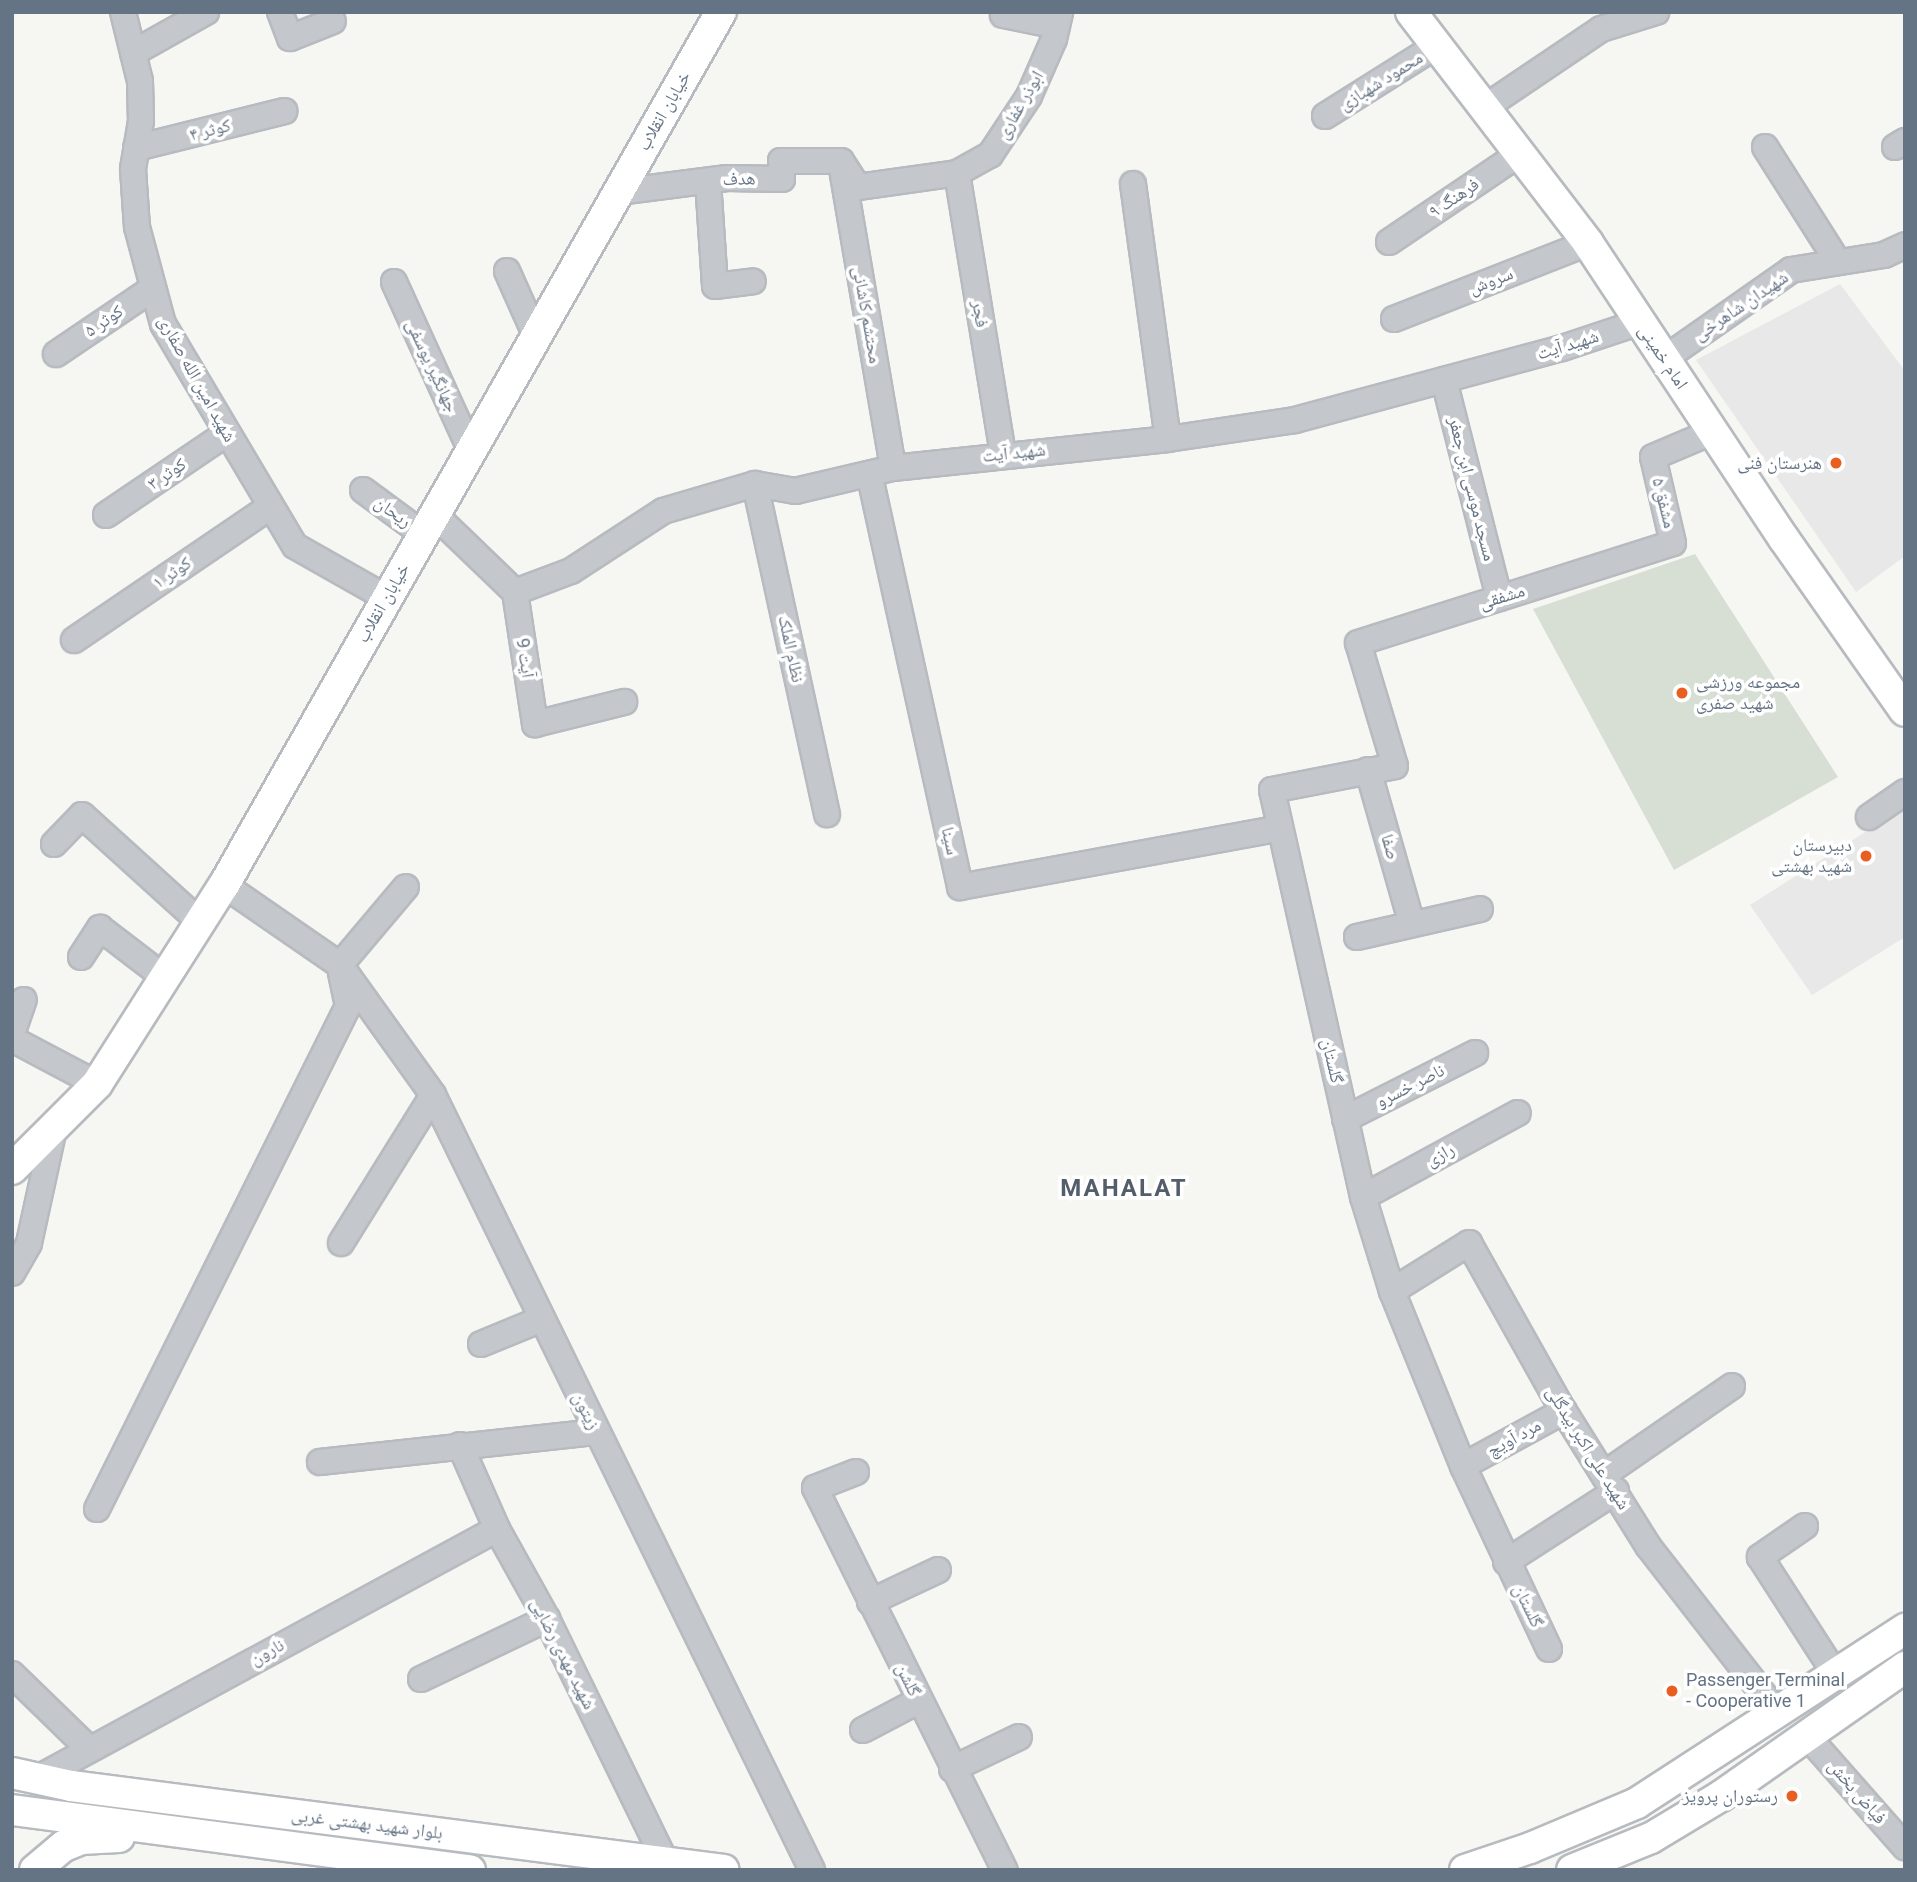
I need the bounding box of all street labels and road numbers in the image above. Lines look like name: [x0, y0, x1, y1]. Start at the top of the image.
street label: محمود شهبازی: [1335, 47, 1427, 115]
street label: خیابان انقلاب: [633, 67, 695, 155]
street label: ابوذر غفاری: [992, 67, 1048, 143]
street label: کوثر ۴: [187, 114, 233, 146]
street label: هدف: [722, 168, 756, 190]
street label: فرهنگ ۹: [1425, 173, 1483, 223]
street label: سروش: [1466, 263, 1516, 299]
street label: محتشم کاشانی: [848, 265, 886, 365]
street label: شهیدان شاهرخی: [1690, 266, 1792, 346]
street label: فجر: [967, 299, 993, 329]
street label: کوثر ۵: [81, 300, 127, 342]
street label: شهید امین الله صفاری: [153, 312, 241, 446]
street label: جهانگیر یوسفی: [401, 316, 463, 416]
street label: امام خمینی: [1634, 321, 1692, 393]
street label: شهید آیت: [1535, 325, 1601, 365]
street label: مسجد موسی ابن جعفر: [1444, 415, 1500, 563]
street label: شهید آیت: [981, 439, 1047, 467]
street label: کوثر ۳: [144, 453, 190, 495]
street label: مشفق ۵: [1647, 476, 1681, 530]
street label: ریحان: [370, 492, 416, 532]
street label: کوثر ۱: [149, 552, 195, 594]
street label: خیابان انقلاب: [352, 559, 414, 647]
street label: مشفقی: [1477, 580, 1527, 614]
street label: نظام الملک: [773, 613, 809, 685]
street label: آیت 9: [511, 637, 539, 679]
street label: سینا: [937, 825, 963, 857]
street label: صفا: [1376, 832, 1404, 862]
street label: گلستان: [1316, 1036, 1348, 1086]
street label: ناصر خسرو: [1372, 1059, 1448, 1113]
street label: رازی: [1422, 1138, 1458, 1172]
street label: شهید علی اکبر بیدگلی: [1541, 1382, 1635, 1514]
street label: زیتون: [568, 1389, 604, 1433]
street label: مرد آویچ: [1483, 1414, 1545, 1462]
street label: گلستان: [1508, 1581, 1548, 1631]
street label: شهید مهدی رضایی: [526, 1595, 600, 1713]
street label: نارون: [246, 1634, 288, 1670]
street label: گلشن: [891, 1660, 925, 1700]
street label: فیاض بخش: [1823, 1755, 1891, 1829]
street label: بلوار شهید بهشتی غربی: [290, 1804, 444, 1844]

